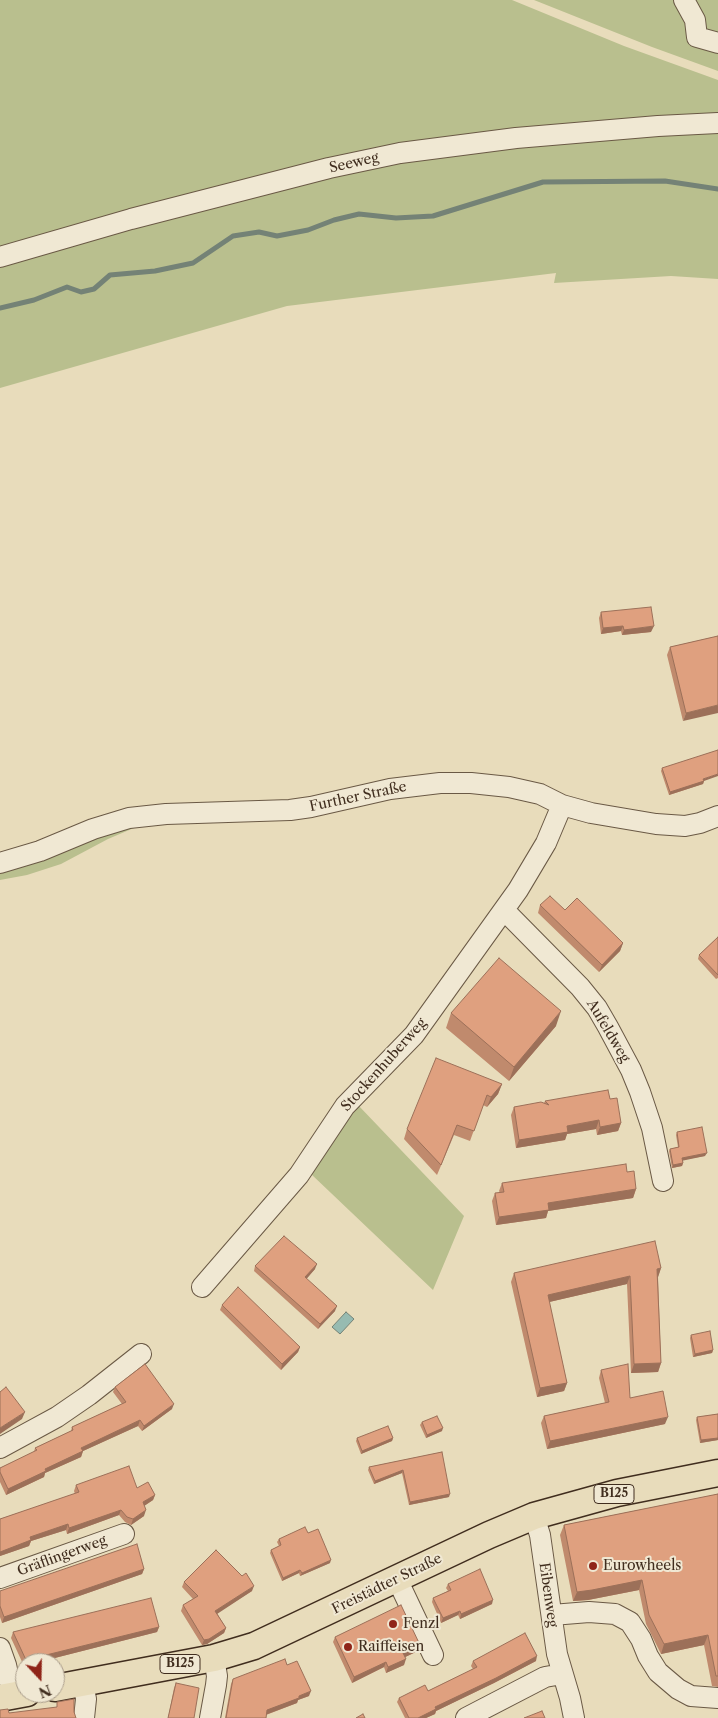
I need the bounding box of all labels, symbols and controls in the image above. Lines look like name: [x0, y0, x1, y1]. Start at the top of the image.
street label: Seeweg: [328, 149, 380, 177]
street label: Further Straße: [308, 779, 408, 815]
street label: Aufeldweg: [583, 996, 633, 1066]
street label: Stockenhuberweg: [338, 1015, 430, 1115]
road number: B125: [594, 1485, 634, 1504]
street label: Gräflingerweg: [15, 1532, 109, 1580]
street label: Freistädter Straße: [329, 1550, 445, 1618]
place label: Eurowheels: [603, 1558, 681, 1574]
marker: Eurowheels: [587, 1560, 599, 1572]
street label: Eibenweg: [535, 1562, 561, 1628]
place label: Fenzl: [403, 1616, 439, 1632]
marker: Fenzl: [387, 1618, 399, 1630]
place label: Raiffeisen: [358, 1639, 424, 1655]
marker: Raiffeisen: [342, 1641, 354, 1653]
north arrow: [15, 1653, 65, 1703]
road number: B125: [160, 1655, 200, 1674]
text: N: [36, 1680, 54, 1702]

